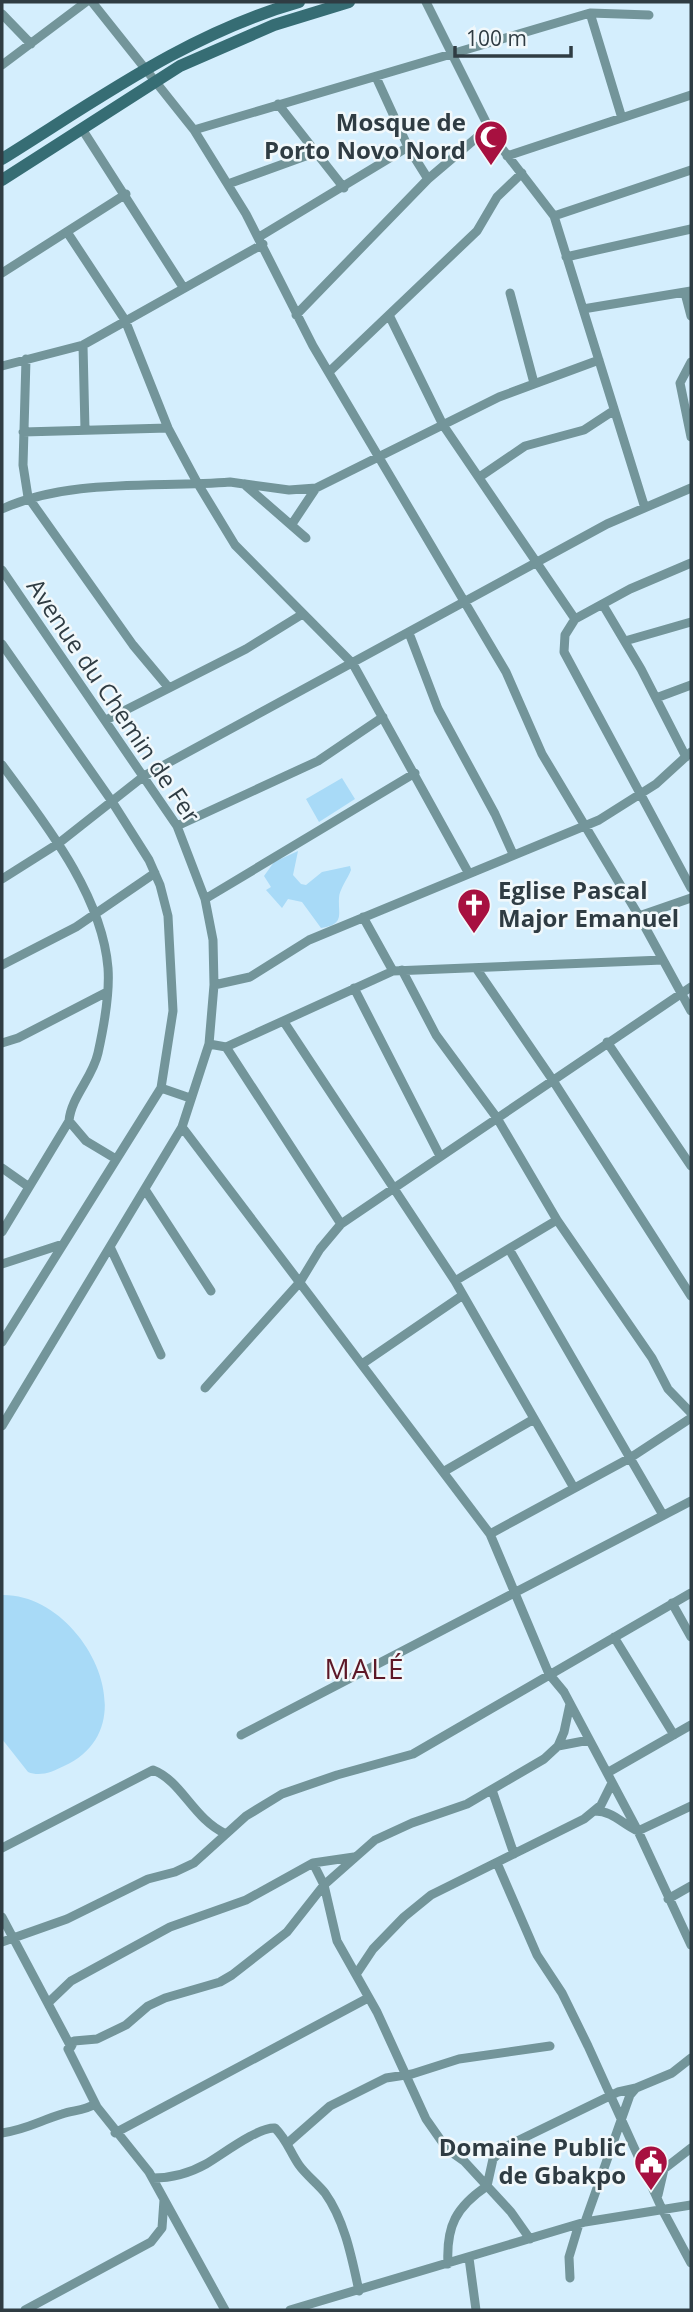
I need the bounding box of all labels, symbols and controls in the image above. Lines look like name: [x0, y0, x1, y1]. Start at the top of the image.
scale bar: [455, 14, 570, 58]
text: 100 m: [466, 24, 527, 52]
place label: Mosque de Porto Novo Nord: [264, 105, 466, 166]
mosque icon: Mosque de Porto Novo Nord: [472, 118, 510, 167]
street label: Avenue du Chemin de Fer: [20, 572, 209, 829]
place label: Eglise Pascal Major Emanuel: [498, 873, 679, 934]
church icon: Eglise Pascal Major Emanuel: [455, 886, 493, 935]
district label: MALÉ: [324, 1649, 406, 1687]
place label: Domaine Public de Gbakpo: [439, 2130, 626, 2191]
public building icon: Domaine Public de Gbakpo: [632, 2143, 670, 2192]

